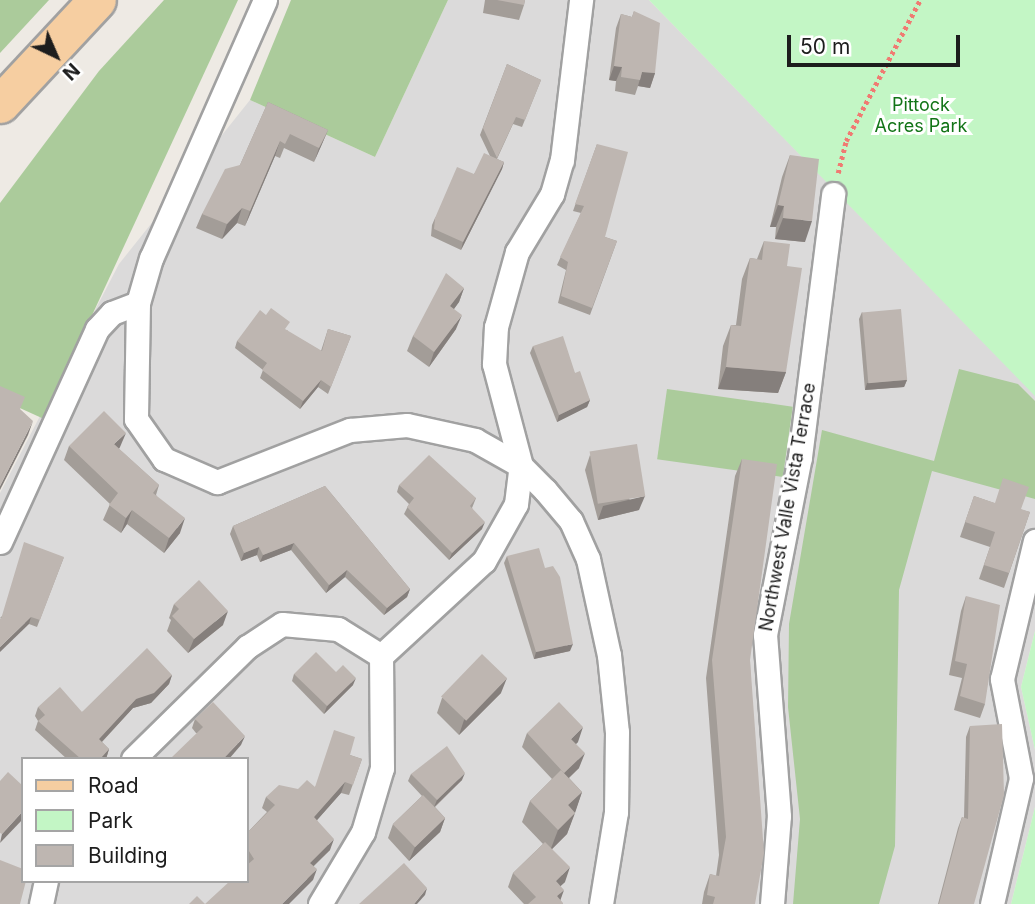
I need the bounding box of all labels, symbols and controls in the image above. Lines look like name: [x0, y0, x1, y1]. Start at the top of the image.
north arrow: [21, 21, 91, 91]
scale bar: [790, 21, 963, 65]
text: 50 m: [800, 34, 850, 59]
text: N: [58, 58, 84, 85]
park label: Pittock Acres Park: [875, 95, 967, 138]
street label: Northwest Valle Vista Terrace: [755, 381, 821, 633]
legend: [21, 757, 248, 883]
text: Road: [88, 773, 139, 798]
text: Park: [88, 808, 133, 833]
text: Building: [88, 843, 168, 868]

